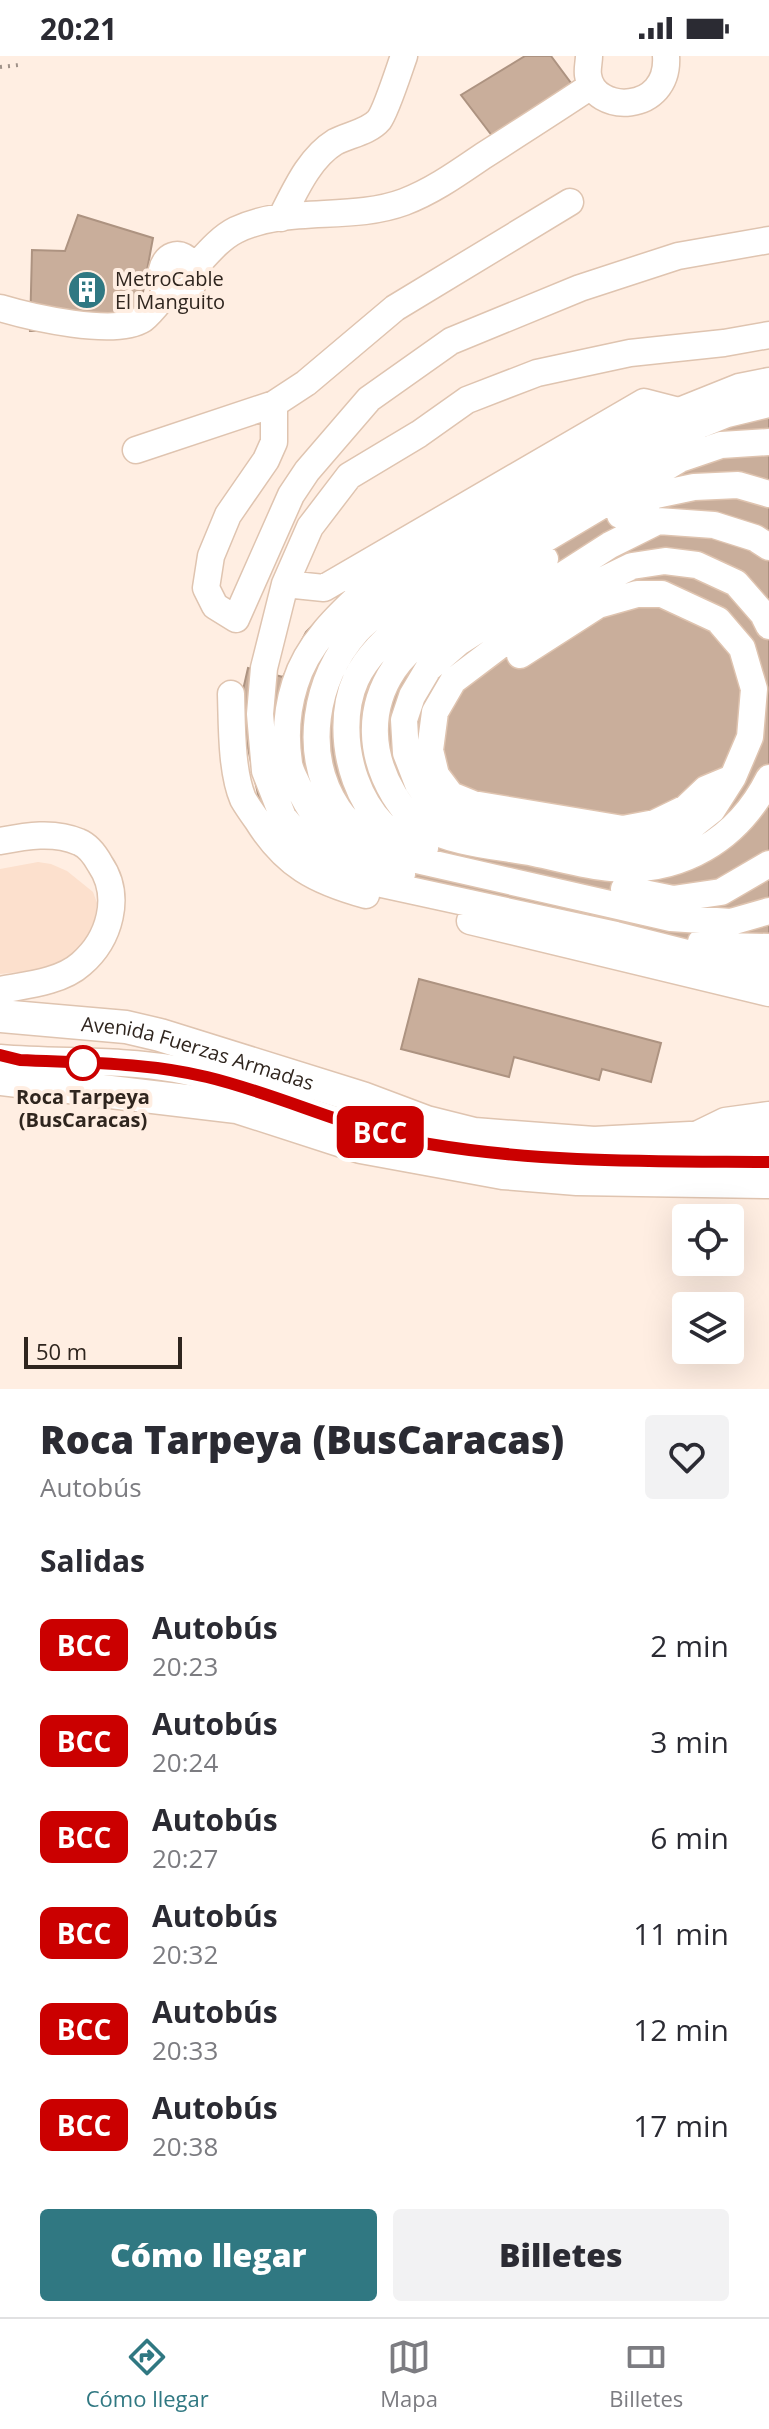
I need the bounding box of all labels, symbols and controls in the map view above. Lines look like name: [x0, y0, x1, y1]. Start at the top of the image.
text: 20:21: [40, 8, 117, 49]
place label: MetroCable El Manguito: [115, 265, 225, 315]
building icon: MetroCable El Manguito: [66, 269, 108, 311]
street label: Avenida Fuerzas Armadas: [80, 1010, 318, 1096]
marker: Roca Tarpeya (BusCaracas): [66, 1046, 100, 1080]
place label: Roca Tarpeya (BusCaracas): [16, 1083, 150, 1133]
line badge: BCC: [334, 1106, 426, 1158]
text: BCC: [353, 1113, 407, 1151]
map controls: [672, 1204, 744, 1364]
button: locate: [672, 1204, 744, 1276]
button: layers: [672, 1292, 744, 1364]
scale bar: [24, 1333, 182, 1369]
text: 50 m: [36, 1336, 87, 1366]
text: Roca Tarpeya (BusCaracas): [40, 1413, 564, 1465]
button: heart: [645, 1415, 729, 1499]
text: Autobús: [40, 1469, 142, 1505]
text: Salidas: [40, 1540, 145, 1581]
text: Autobús: [152, 1607, 278, 1648]
text: 2 min: [650, 1625, 729, 1666]
text: BCC: [57, 1626, 111, 1664]
text: 20:23: [152, 1648, 218, 1684]
text: Autobús: [152, 1703, 278, 1744]
text: 3 min: [650, 1721, 729, 1762]
text: BCC: [57, 1722, 111, 1760]
text: 20:24: [152, 1744, 218, 1780]
text: Autobús: [152, 1799, 278, 1840]
text: 6 min: [650, 1817, 729, 1858]
text: BCC: [57, 1818, 111, 1856]
text: 20:27: [152, 1840, 218, 1876]
text: Autobús: [152, 1895, 278, 1936]
text: 11 min: [633, 1913, 729, 1954]
text: BCC: [57, 1914, 111, 1952]
text: 20:32: [152, 1936, 218, 1972]
text: Autobús: [152, 1991, 278, 2032]
text: 12 min: [633, 2009, 729, 2050]
text: BCC: [57, 2010, 111, 2048]
text: 20:33: [152, 2032, 218, 2068]
text: Autobús: [152, 2087, 278, 2128]
text: 17 min: [633, 2105, 729, 2146]
text: BCC: [57, 2106, 111, 2144]
text: 20:38: [152, 2128, 218, 2164]
button: Cómo llegar: [40, 2209, 377, 2301]
button: Billetes: [393, 2209, 729, 2301]
tab: Cómo llegar: [86, 2335, 209, 2413]
tab: Mapa: [380, 2335, 438, 2413]
tab: Billetes: [609, 2335, 683, 2413]

